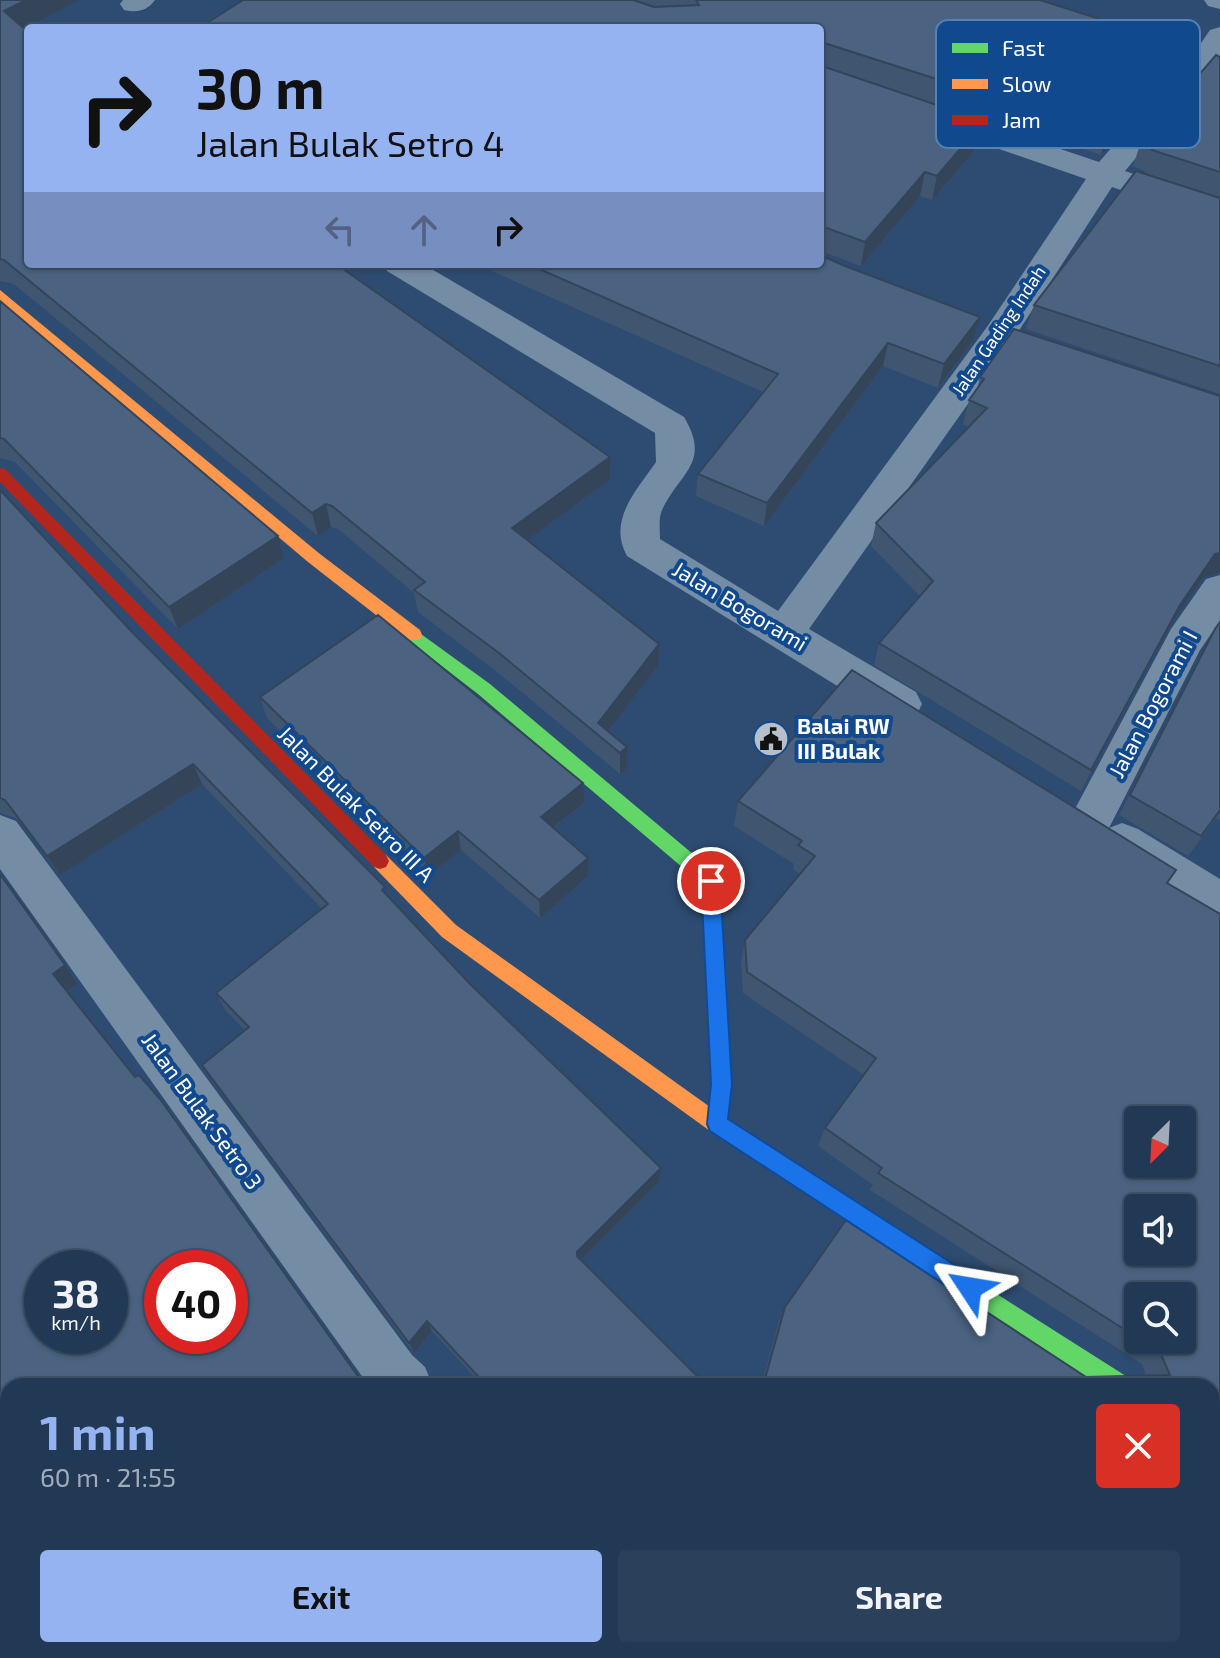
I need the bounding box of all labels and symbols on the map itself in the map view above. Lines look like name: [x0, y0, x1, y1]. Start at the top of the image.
legend: [936, 20, 1200, 148]
text: Fast: [1002, 34, 1045, 60]
text: Slow: [1002, 70, 1051, 96]
text: Jam: [1002, 106, 1041, 132]
street label: Jalan Gading Indah: [947, 261, 1050, 400]
street label: Jalan Bogorami: [669, 555, 812, 656]
street label: Jalan Bogorami I: [1102, 625, 1202, 782]
place label: Balai RW III Bulak: [797, 712, 890, 763]
street label: Jalan Bulak Setro III A: [273, 720, 440, 887]
public building icon: Balai RW III Bulak: [752, 720, 790, 758]
pin: [677, 847, 745, 915]
street label: Jalan Bulak Setro 3: [137, 1027, 268, 1194]
north arrow: [1124, 1106, 1196, 1178]
position arrow: [928, 1246, 1012, 1330]
speed limit sign: 40: [144, 1250, 248, 1354]

